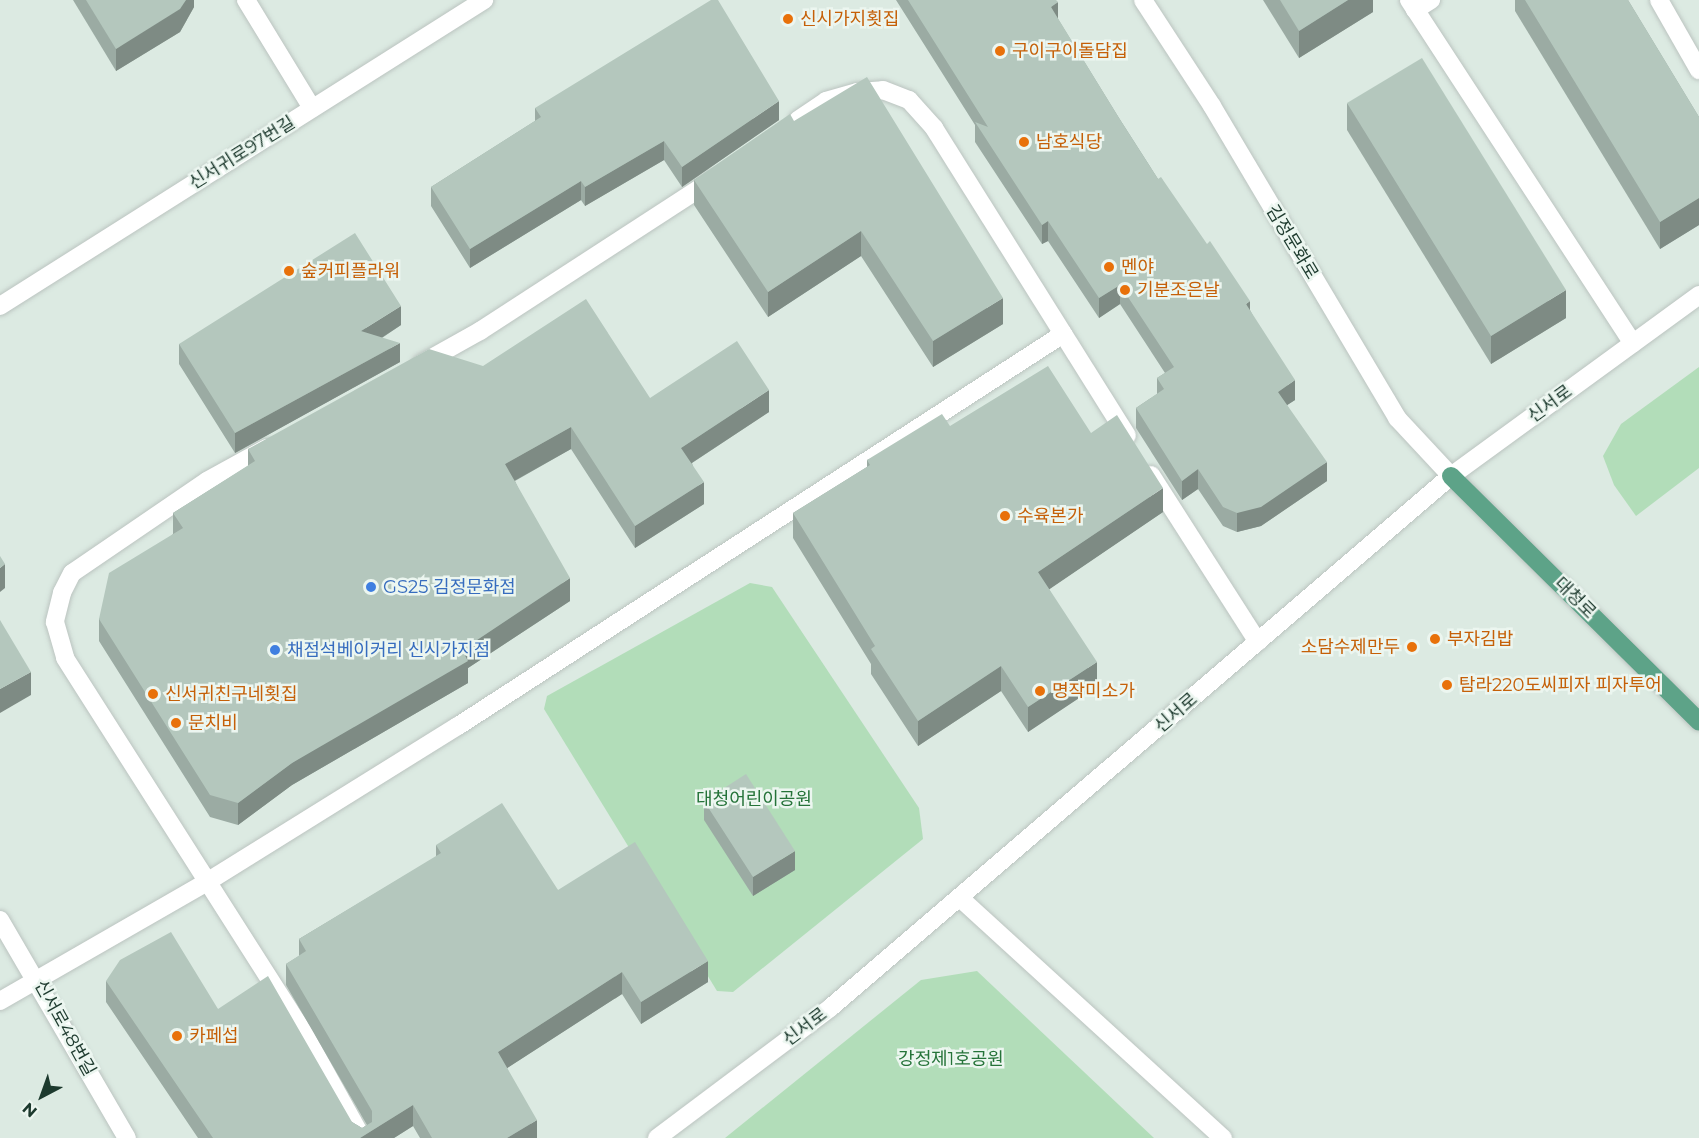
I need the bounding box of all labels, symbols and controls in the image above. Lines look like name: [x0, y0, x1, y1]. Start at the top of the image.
place label: 신시가지횟집: [800, 8, 899, 30]
marker: 신시가지횟집: [781, 12, 795, 26]
place label: 구이구이돌담집: [1012, 40, 1128, 62]
marker: 구이구이돌담집: [993, 44, 1007, 58]
street label: 신서귀로97번길: [185, 112, 299, 194]
place label: 남호식당: [1036, 131, 1102, 153]
marker: 남호식당: [1017, 135, 1031, 149]
street label: 김정문화로: [1261, 201, 1323, 283]
place label: 멘야: [1121, 256, 1154, 278]
place label: 숲커피플라워: [301, 260, 400, 282]
marker: 멘야: [1102, 260, 1116, 274]
marker: 숲커피플라워: [282, 264, 296, 278]
place label: 기분조은날: [1137, 279, 1220, 301]
marker: 기분조은날: [1118, 283, 1132, 297]
street label: 신서로: [1524, 381, 1576, 427]
place label: 수육본가: [1017, 505, 1083, 527]
marker: 수육본가: [998, 509, 1012, 523]
street label: 대청로: [1550, 573, 1600, 623]
place label: GS25 김정문화점: [383, 576, 516, 598]
marker: GS25 김정문화점: [364, 580, 378, 594]
place label: 부자김밥: [1447, 628, 1513, 650]
marker: 부자김밥: [1428, 632, 1442, 646]
place label: 소담수제만두: [1301, 636, 1400, 658]
place label: 채점석베이커리 신시가지점: [287, 639, 490, 661]
marker: 소담수제만두: [1405, 640, 1419, 654]
marker: 채점석베이커리 신시가지점: [268, 643, 282, 657]
place label: 탐라220도씨피자 피자투어: [1459, 674, 1662, 696]
marker: 탐라220도씨피자 피자투어: [1440, 678, 1454, 692]
place label: 명작미소가: [1052, 680, 1135, 702]
place label: 신서귀친구네횟집: [165, 683, 297, 705]
marker: 명작미소가: [1033, 684, 1047, 698]
marker: 신서귀친구네횟집: [146, 687, 160, 701]
street label: 신서로: [1150, 689, 1202, 737]
place label: 문치비: [188, 712, 238, 734]
marker: 문치비: [169, 716, 183, 730]
park label: 대청어린이공원: [696, 788, 812, 810]
street label: 신서로48번길: [30, 976, 100, 1080]
street label: 신서로: [779, 1003, 831, 1051]
place label: 카페섭: [189, 1025, 239, 1047]
marker: 카페섭: [170, 1029, 184, 1043]
park label: 강정제1호공원: [898, 1048, 1004, 1070]
north arrow: [12, 1066, 72, 1126]
text: N: [19, 1099, 41, 1121]

